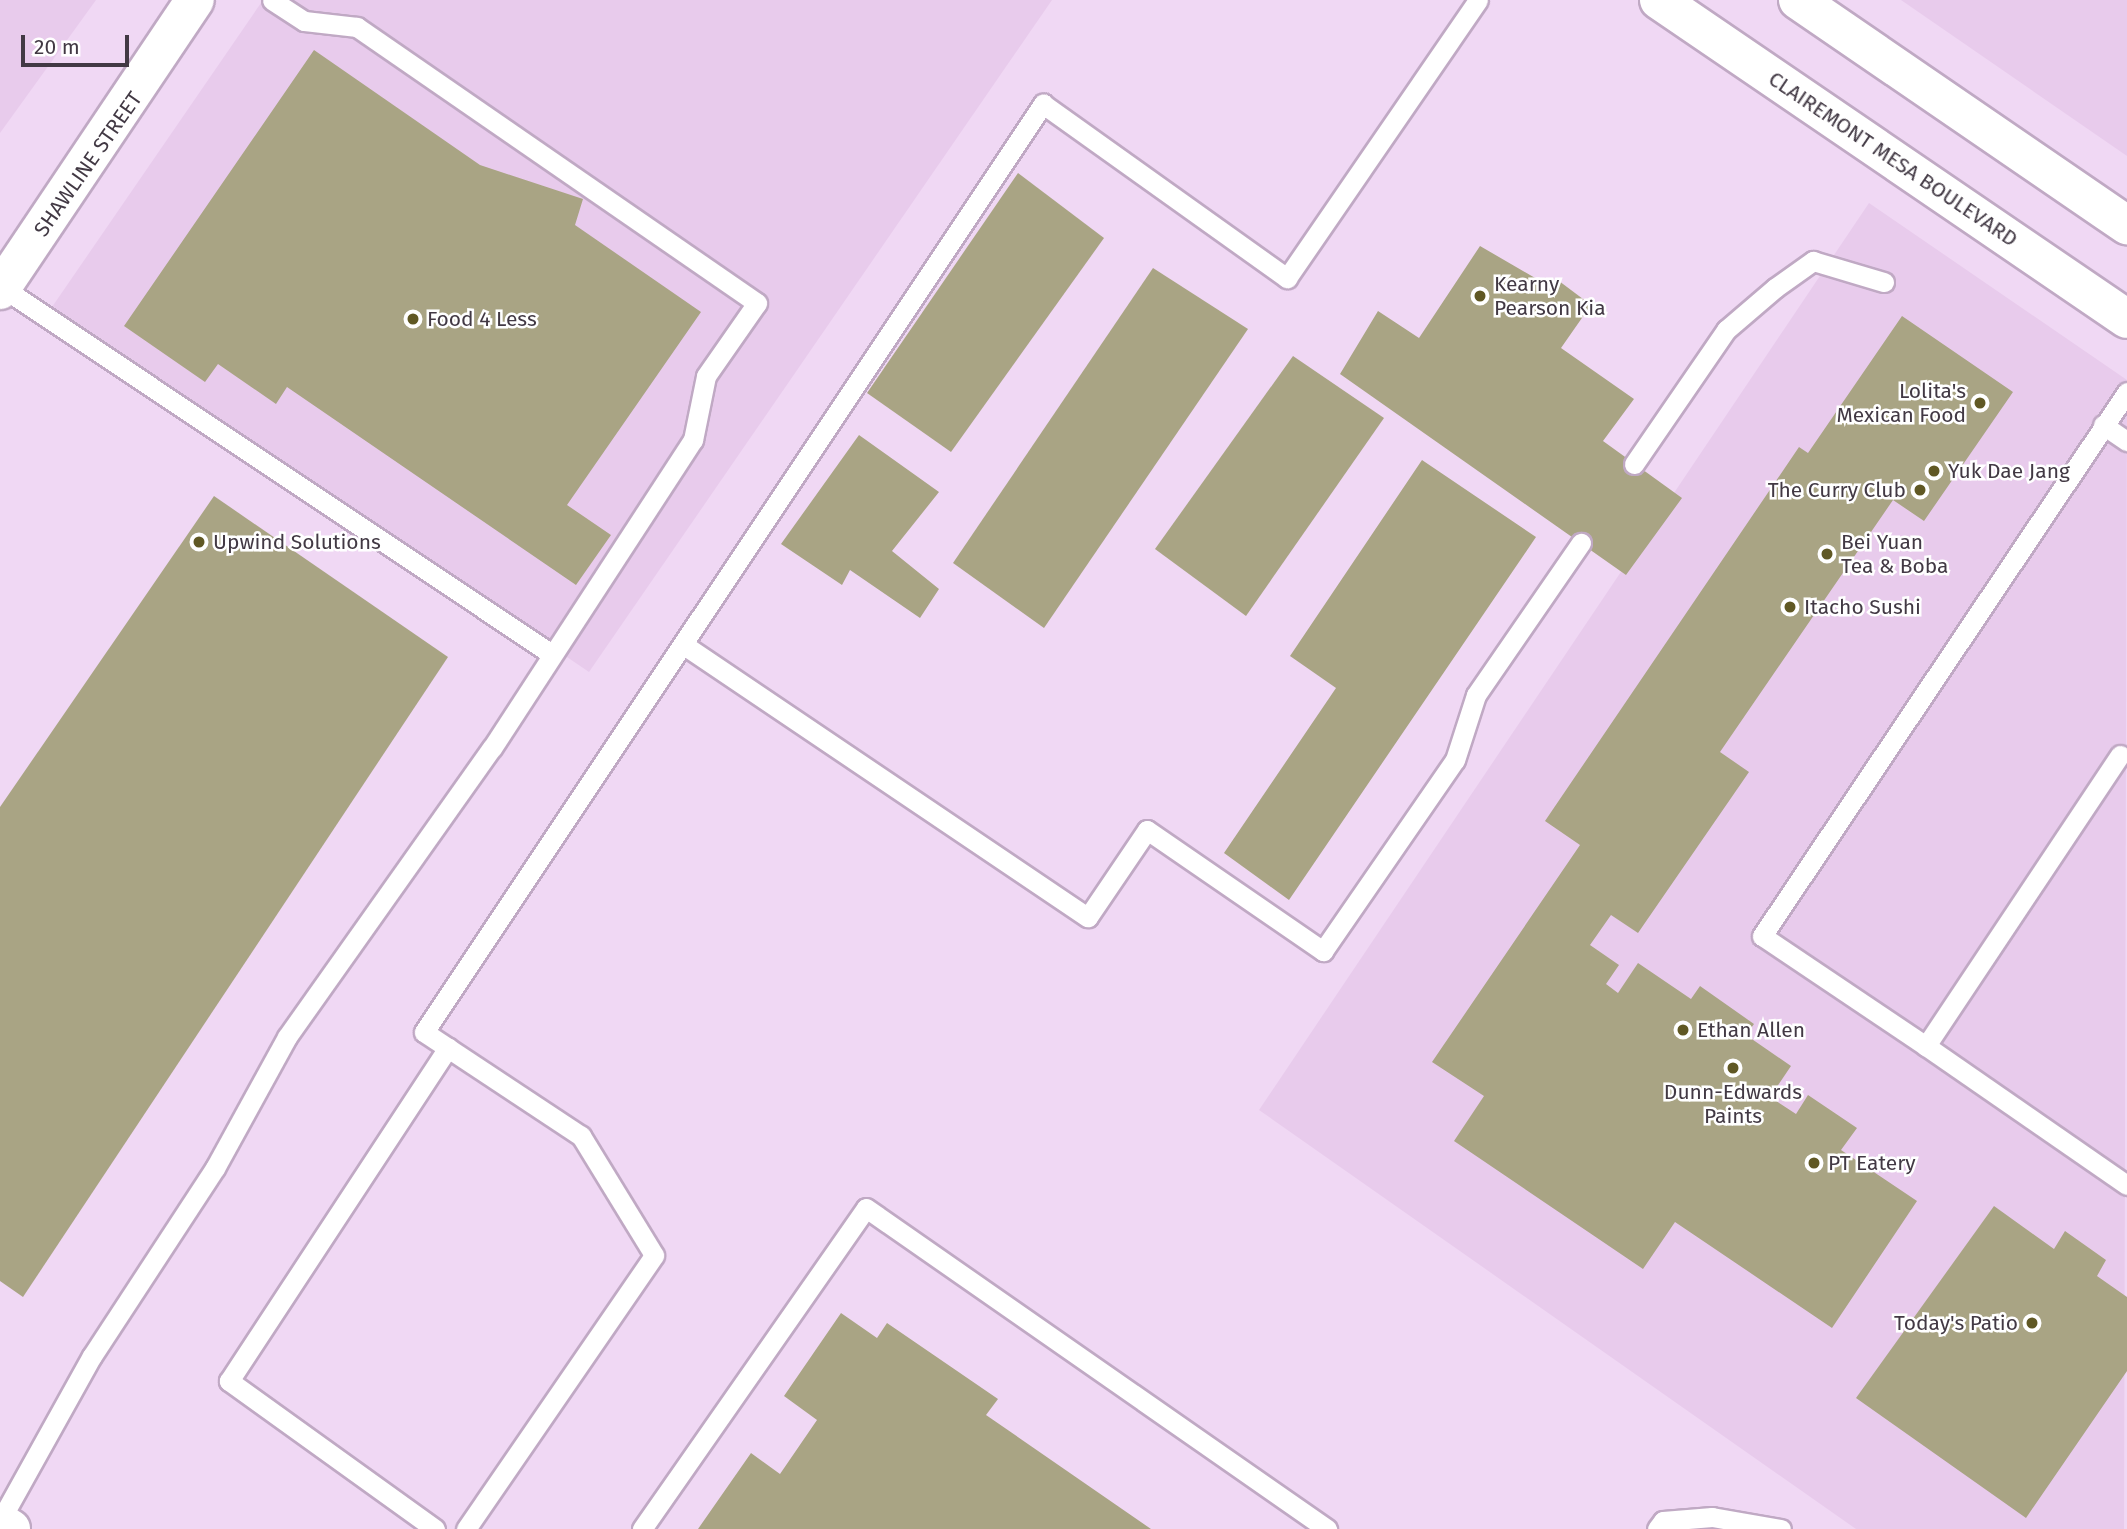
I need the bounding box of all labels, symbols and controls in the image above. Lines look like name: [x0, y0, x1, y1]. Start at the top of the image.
scale bar: [24, 21, 133, 65]
text: 20 m: [34, 34, 80, 60]
street label: CLAIREMONT MESA BOULEVARD: [1764, 66, 2022, 252]
street label: SHAWLINE STREET: [29, 87, 147, 241]
place label: Kearny Pearson Kia: [1494, 271, 1606, 321]
marker: Kearny Pearson Kia: [1472, 288, 1488, 304]
place label: Food 4 Less: [427, 306, 537, 332]
marker: Food 4 Less: [405, 311, 421, 327]
place label: Lolita's Mexican Food: [1837, 378, 1966, 428]
marker: Lolita's Mexican Food: [1972, 395, 1988, 411]
place label: Yuk Dae Jang: [1948, 458, 2070, 484]
marker: Yuk Dae Jang: [1926, 463, 1942, 479]
place label: The Curry Club: [1768, 477, 1906, 503]
marker: The Curry Club: [1912, 482, 1928, 498]
place label: Upwind Solutions: [213, 529, 381, 555]
place label: Bei Yuan Tea & Boba: [1841, 529, 1949, 579]
marker: Upwind Solutions: [191, 534, 207, 550]
marker: Bei Yuan Tea & Boba: [1819, 546, 1835, 562]
place label: Itacho Sushi: [1804, 594, 1921, 620]
marker: Itacho Sushi: [1782, 599, 1798, 615]
place label: Ethan Allen: [1697, 1017, 1805, 1043]
marker: Ethan Allen: [1675, 1022, 1691, 1038]
marker: Dunn-Edwards Paints: [1725, 1060, 1741, 1076]
place label: Dunn-Edwards Paints: [1664, 1079, 1802, 1129]
place label: PT Eatery: [1828, 1150, 1916, 1176]
marker: PT Eatery: [1806, 1155, 1822, 1171]
place label: Today's Patio: [1894, 1310, 2018, 1336]
marker: Today's Patio: [2024, 1315, 2040, 1331]

